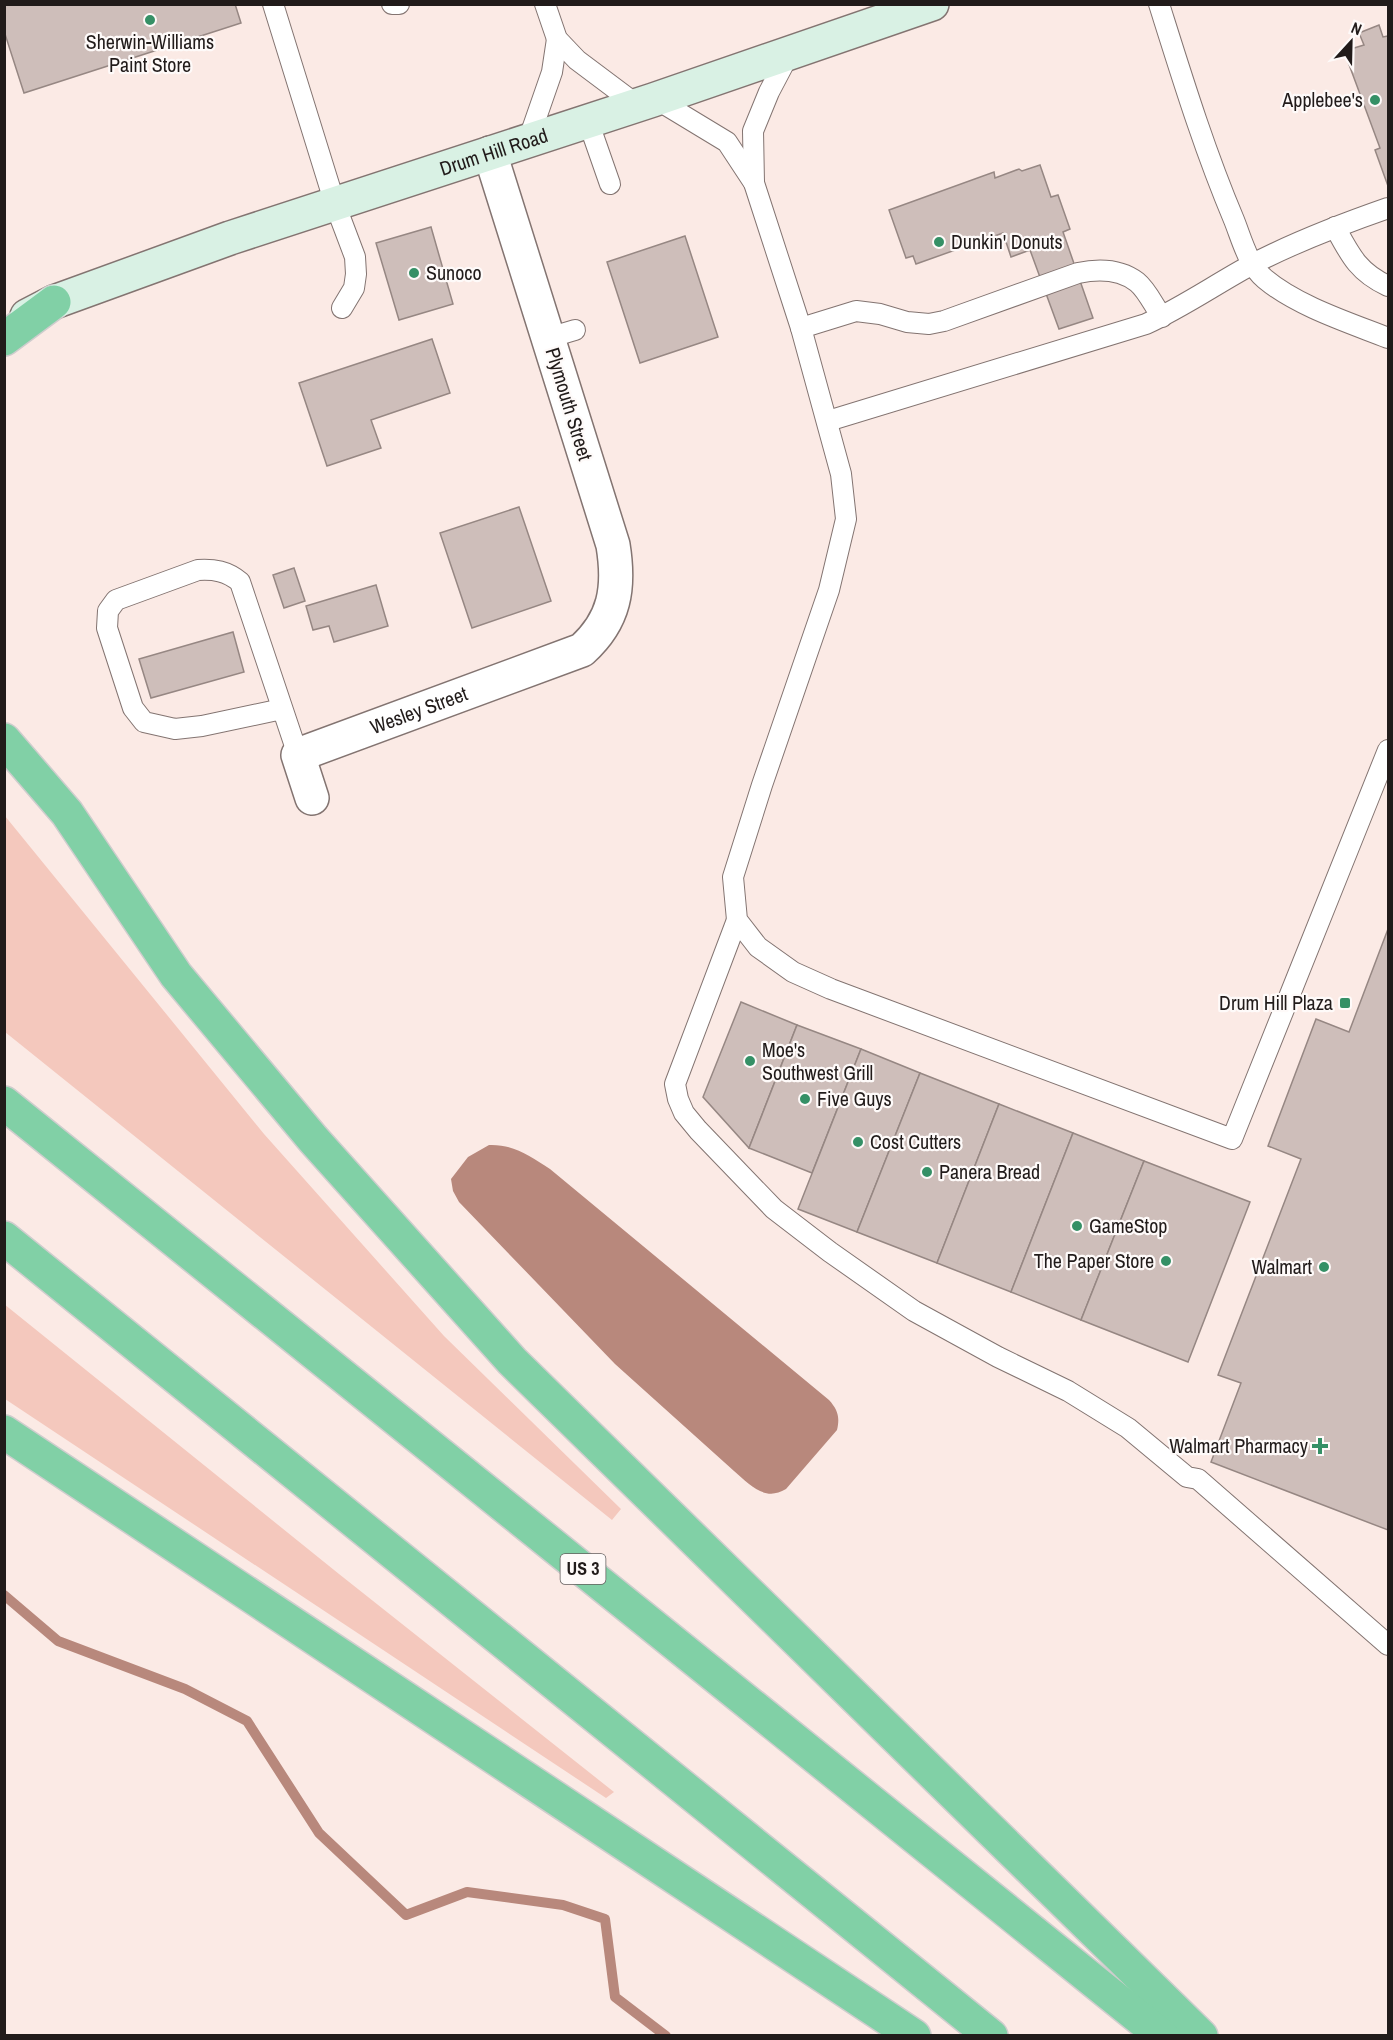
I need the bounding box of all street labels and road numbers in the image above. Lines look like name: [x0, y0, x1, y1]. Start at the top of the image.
street label: Drum Hill Road: [436, 121, 551, 182]
street label: Plymouth Street: [540, 344, 600, 464]
street label: Wesley Street: [366, 679, 471, 740]
road number: US 3: [560, 1554, 606, 1584]

